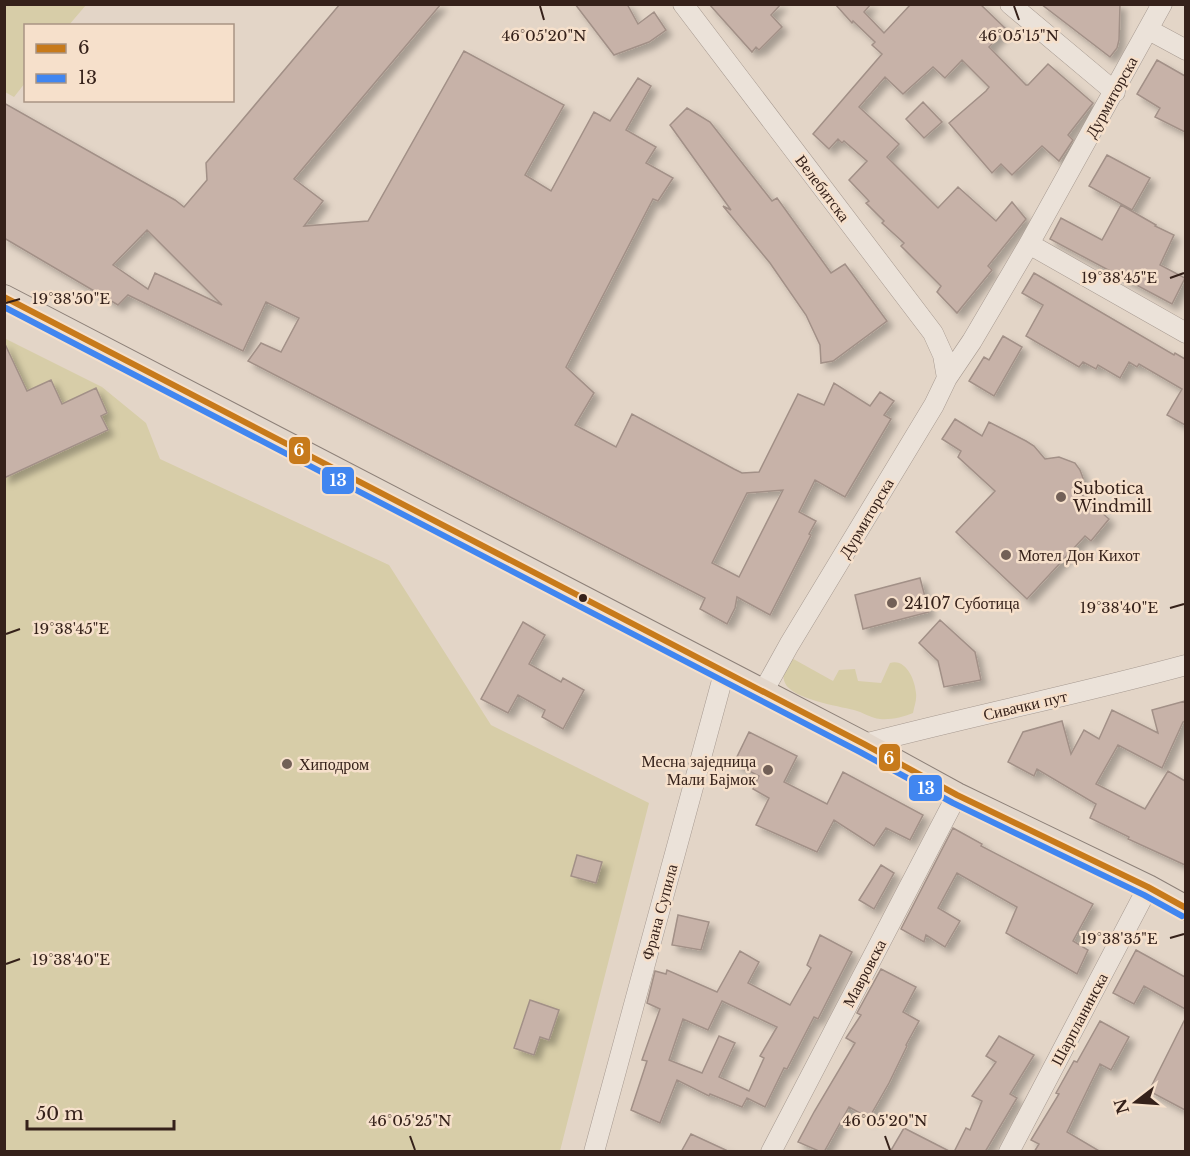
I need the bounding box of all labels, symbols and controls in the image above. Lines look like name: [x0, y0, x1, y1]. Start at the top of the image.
legend: [24, 24, 234, 102]
text: 46°05'20"N: [501, 26, 587, 45]
text: 46°05'15"N: [979, 26, 1059, 45]
text: 6: [78, 37, 90, 59]
street label: Дурмиторска: [1080, 53, 1142, 141]
text: 13: [78, 67, 97, 89]
street label: Велебитска: [791, 151, 855, 225]
text: 19°38'45"E: [1081, 268, 1157, 287]
text: 19°38'50"E: [32, 289, 110, 308]
line badge: 6: [288, 436, 311, 465]
text: 6: [294, 440, 305, 460]
line badge: 13: [321, 466, 355, 495]
text: 13: [329, 470, 347, 490]
street label: Дурмиторска: [834, 474, 898, 562]
place label: Subotica Windmill: [1072, 478, 1152, 516]
marker: Subotica Windmill: [1054, 490, 1068, 504]
place label: Мотел Дон Кихот: [1018, 545, 1140, 565]
marker: Мотел Дон Кихот: [999, 548, 1013, 562]
unlabelled marker: [577, 592, 589, 604]
place label: 24107 Суботица: [904, 593, 1020, 613]
marker: 24107 Суботица: [885, 596, 899, 610]
text: 19°38'40"E: [1080, 598, 1158, 617]
text: 19°38'45"E: [33, 619, 109, 638]
street label: Сивачки пут: [981, 686, 1069, 724]
line badge: 6: [878, 743, 901, 772]
text: 6: [884, 748, 895, 768]
place label: Месна заједница Мали Бајмок: [641, 751, 756, 789]
place label: Хиподром: [299, 754, 369, 774]
marker: Хиподром: [280, 757, 294, 771]
marker: Месна заједница Мали Бајмок: [761, 763, 775, 777]
line badge: 13: [908, 774, 943, 802]
text: 13: [917, 778, 935, 798]
street label: Франа Супила: [637, 862, 681, 962]
text: 19°38'35"E: [1080, 929, 1158, 948]
street label: Мавровска: [838, 936, 890, 1010]
text: 19°38'40"E: [32, 950, 110, 969]
street label: Шарпланинска: [1046, 969, 1112, 1069]
north arrow: [1106, 1072, 1166, 1132]
scale bar: [27, 1093, 174, 1131]
text: N: [1110, 1096, 1133, 1117]
text: 50 m: [36, 1103, 84, 1125]
text: 46°05'25"N: [369, 1111, 451, 1130]
text: 46°05'20"N: [842, 1111, 928, 1130]

